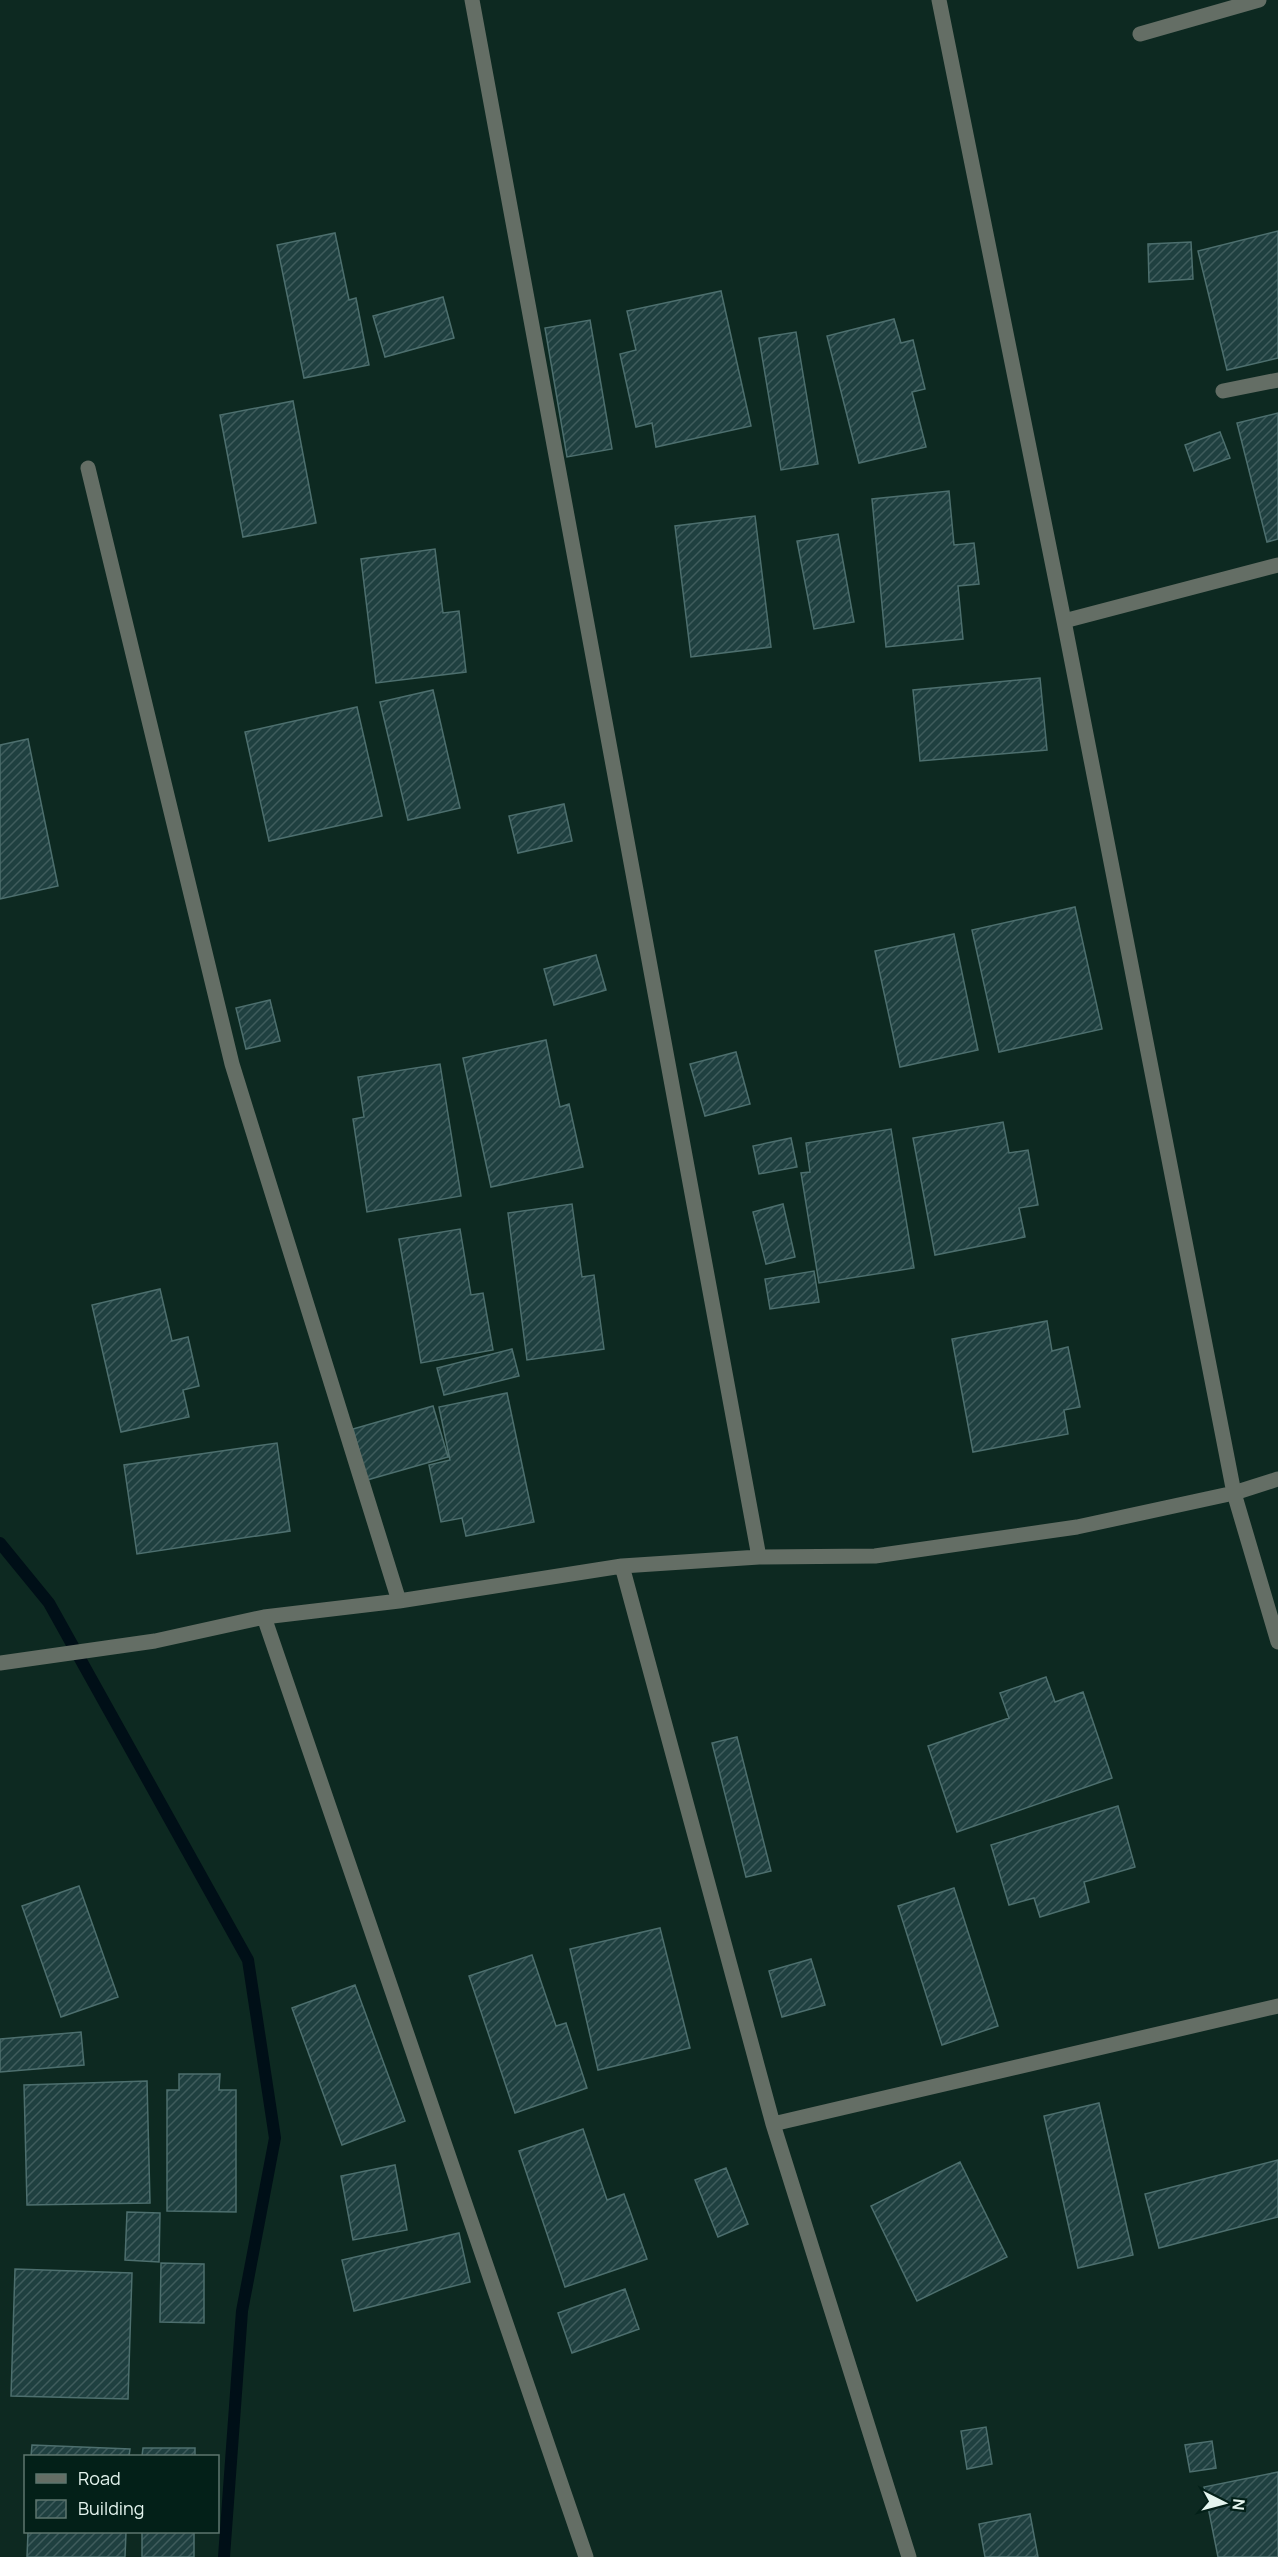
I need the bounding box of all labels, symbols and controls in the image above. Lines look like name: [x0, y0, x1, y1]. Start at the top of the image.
legend: [24, 2455, 219, 2533]
text: Road: [78, 2466, 121, 2490]
north arrow: [1194, 2473, 1254, 2533]
text: Building: [78, 2496, 144, 2520]
text: N: [1227, 2498, 1250, 2511]

